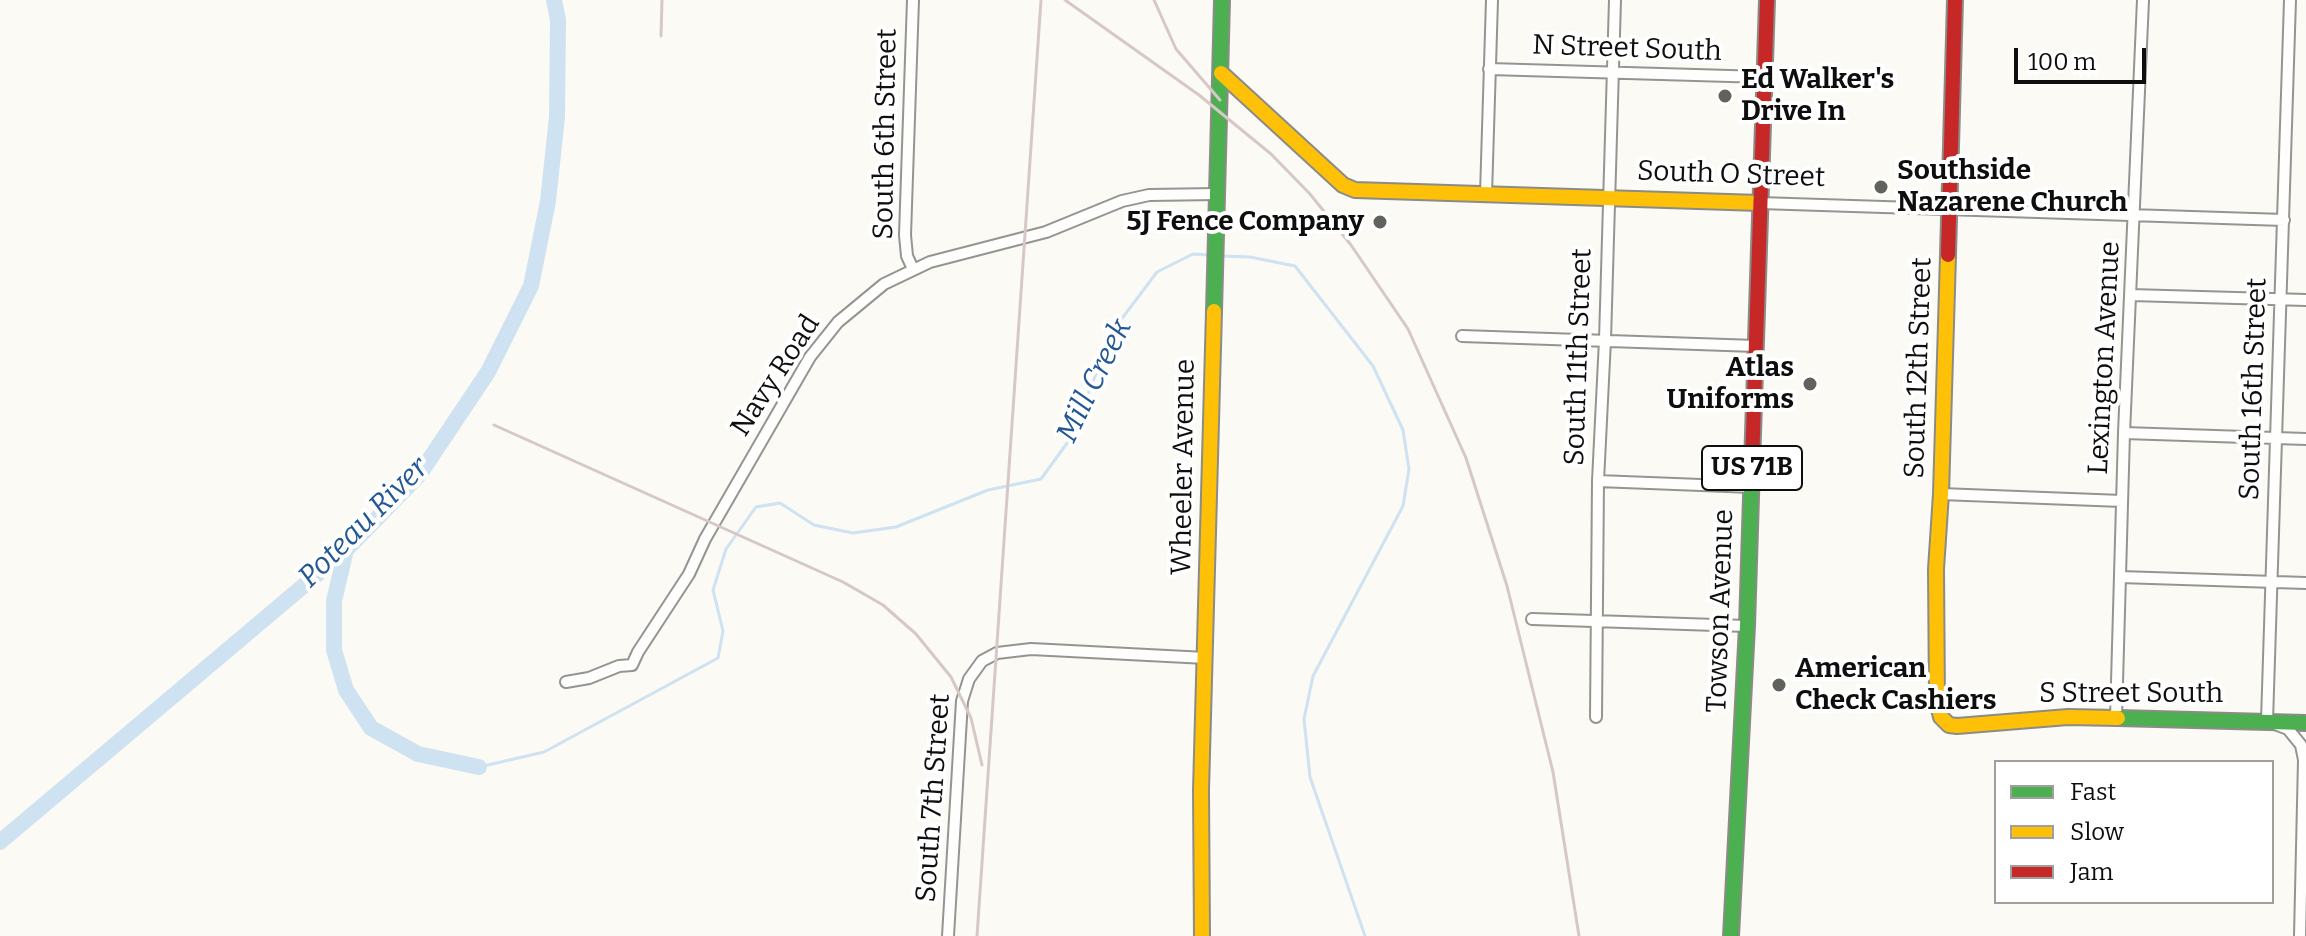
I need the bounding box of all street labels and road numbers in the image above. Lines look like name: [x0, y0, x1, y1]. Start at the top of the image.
street label: South 6th Street: [867, 28, 905, 240]
street label: N Street South: [1532, 29, 1722, 69]
street label: South O Street: [1636, 155, 1826, 195]
street label: Lexington Avenue: [2082, 240, 2128, 476]
street label: South 11th Street: [1558, 248, 1600, 466]
street label: South 12th Street: [1898, 257, 1940, 479]
street label: South 16th Street: [2233, 277, 2275, 501]
street label: Navy Road: [724, 309, 828, 443]
street label: Wheeler Avenue: [1165, 359, 1203, 575]
road number: US 71B: [1702, 446, 1802, 490]
street label: Towson Avenue: [1701, 509, 1741, 713]
street label: S Street South: [2039, 677, 2223, 711]
street label: South 7th Street: [910, 693, 958, 903]

